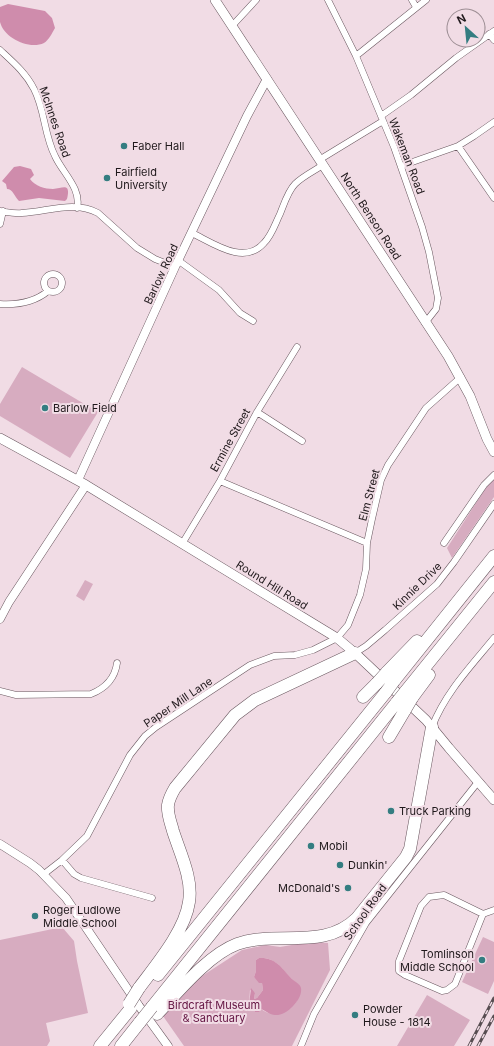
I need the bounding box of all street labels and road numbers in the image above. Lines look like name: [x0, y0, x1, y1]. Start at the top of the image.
street label: McInnes Road: [36, 85, 74, 159]
street label: Wakeman Road: [386, 116, 428, 196]
street label: North Benson Road: [338, 170, 404, 262]
street label: Barlow Road: [141, 241, 181, 307]
street label: Ermine Street: [207, 406, 253, 474]
street label: Elm Street: [355, 467, 383, 522]
street label: Round Hill Road: [233, 557, 311, 613]
street label: Kinnie Drive: [390, 559, 444, 613]
street label: Paper Mill Lane: [141, 674, 215, 730]
street label: School Road: [341, 881, 389, 943]

